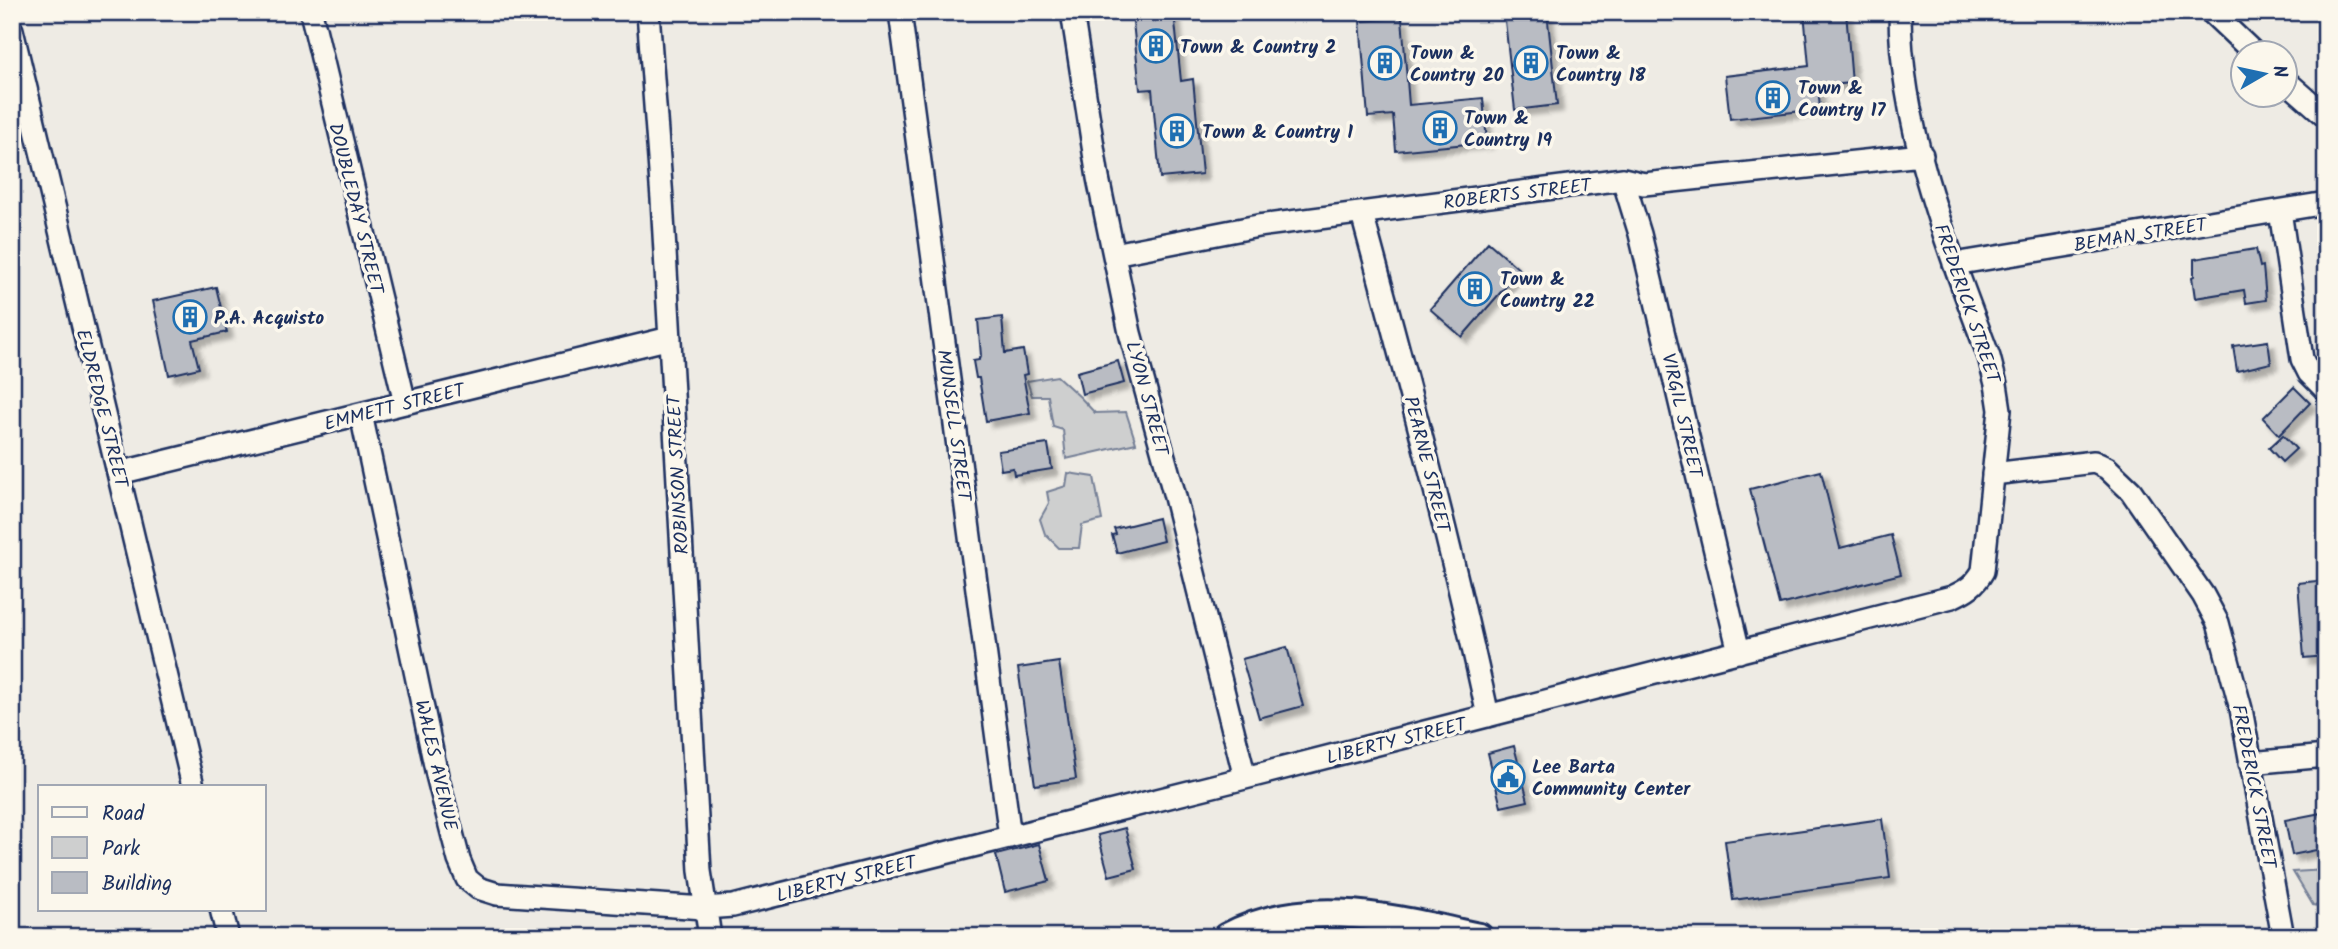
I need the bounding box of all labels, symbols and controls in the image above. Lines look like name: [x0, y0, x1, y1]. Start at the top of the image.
building icon: Town & Country 2: [1137, 27, 1175, 65]
place label: Town & Country 2: [1180, 33, 1336, 63]
north arrow: [2230, 38, 2300, 108]
place label: Town & Country 20: [1410, 39, 1504, 91]
place label: Town & Country 18: [1556, 39, 1647, 91]
building icon: Town & Country 20: [1366, 44, 1404, 82]
building icon: Town & Country 18: [1512, 44, 1550, 82]
text: N: [2263, 63, 2295, 80]
place label: Town & Country 17: [1798, 74, 1887, 126]
building icon: Town & Country 17: [1754, 79, 1792, 117]
place label: Town & Country 19: [1464, 104, 1553, 156]
building icon: Town & Country 19: [1421, 109, 1459, 147]
building icon: Town & Country 1: [1158, 112, 1196, 150]
place label: Town & Country 1: [1202, 118, 1353, 148]
street label: DOUBLEDAY STREET: [319, 120, 391, 299]
street label: ROBERTS STREET: [1442, 171, 1595, 219]
street label: BEMAN STREET: [2072, 210, 2211, 261]
street label: FREDERICK STREET: [1925, 220, 2008, 389]
place label: Town & Country 22: [1500, 265, 1595, 317]
building icon: Town & Country 22: [1456, 270, 1494, 308]
building icon: P.A. Acquisto: [171, 298, 209, 336]
place label: P.A. Acquisto: [214, 304, 324, 334]
street label: ELDREDGE STREET: [67, 326, 136, 493]
street label: LYON STREET: [1116, 338, 1176, 461]
street label: MUNSELL STREET: [928, 348, 979, 505]
street label: VIRGIL STREET: [1652, 351, 1710, 482]
street label: EMMETT STREET: [321, 376, 470, 440]
street label: ROBINSON STREET: [660, 393, 698, 555]
street label: PEARNE STREET: [1395, 393, 1458, 538]
street label: WALES AVENUE: [405, 697, 465, 835]
street label: FREDERICK STREET: [2222, 702, 2284, 873]
street label: LIBERTY STREET: [1323, 710, 1471, 774]
place label: Lee Barta Community Center: [1532, 753, 1691, 805]
public building icon: Lee Barta Community Center: [1489, 758, 1527, 796]
legend: [38, 785, 266, 911]
text: Road: [102, 798, 145, 831]
text: Park: [102, 833, 140, 866]
street label: LIBERTY STREET: [773, 848, 921, 912]
text: Building: [102, 868, 172, 901]

